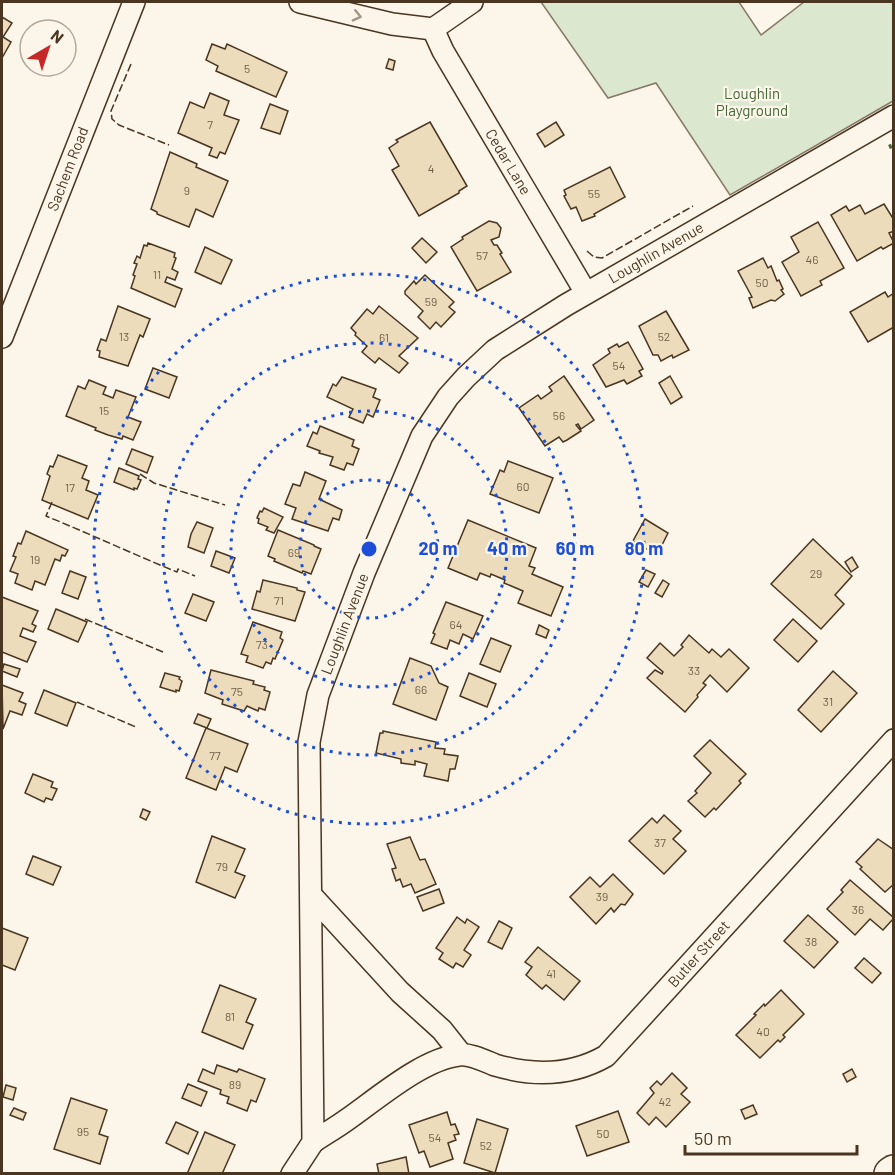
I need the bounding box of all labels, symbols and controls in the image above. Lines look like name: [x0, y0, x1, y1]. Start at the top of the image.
one-way arrow: [352, 8, 362, 21]
north arrow: [18, 18, 78, 78]
text: N: [48, 25, 68, 47]
house number: 5: [244, 61, 250, 75]
park label: Loughlin Playground: [716, 84, 788, 119]
house number: 7: [207, 117, 213, 131]
street label: Sachem Road: [43, 124, 91, 213]
street label: Cedar Lane: [482, 125, 536, 198]
house number: 4: [428, 161, 434, 175]
house number: 9: [184, 183, 190, 197]
house number: 55: [588, 186, 600, 200]
street label: Loughlin Avenue: [605, 218, 706, 287]
house number: 57: [476, 248, 488, 262]
house number: 46: [806, 252, 818, 266]
house number: 11: [153, 267, 161, 281]
house number: 50: [756, 275, 768, 289]
house number: 59: [425, 294, 437, 308]
house number: 13: [119, 329, 129, 343]
house number: 52: [658, 329, 670, 343]
house number: 61: [379, 330, 389, 344]
house number: 54: [613, 358, 625, 372]
house number: 15: [99, 403, 109, 417]
house number: 56: [553, 408, 565, 422]
house number: 60: [517, 479, 529, 493]
house number: 17: [65, 480, 75, 494]
text: 20 m: [419, 537, 457, 559]
text: 40 m: [487, 537, 527, 559]
text: 60 m: [556, 537, 594, 559]
text: 80 m: [625, 537, 663, 559]
centre of rings: [359, 539, 379, 559]
house number: 69: [288, 545, 300, 559]
house number: 19: [30, 552, 40, 566]
house number: 29: [810, 566, 822, 580]
street label: Loughlin Avenue: [317, 571, 372, 677]
house number: 71: [274, 593, 284, 607]
house number: 64: [450, 617, 462, 631]
house number: 73: [256, 637, 268, 651]
house number: 33: [688, 663, 700, 677]
house number: 66: [415, 682, 427, 696]
house number: 75: [231, 684, 243, 698]
house number: 31: [823, 694, 833, 708]
house number: 77: [209, 748, 221, 762]
house number: 37: [654, 835, 666, 849]
house number: 79: [216, 859, 228, 873]
house number: 39: [596, 889, 608, 903]
house number: 36: [852, 902, 864, 916]
street label: Butler Street: [664, 916, 733, 990]
house number: 38: [805, 934, 817, 948]
house number: 41: [546, 966, 556, 980]
house number: 81: [225, 1009, 235, 1023]
house number: 40: [756, 1024, 770, 1038]
house number: 89: [229, 1077, 241, 1091]
house number: 42: [658, 1094, 672, 1108]
scale bar: [685, 1118, 858, 1156]
house number: 95: [77, 1124, 89, 1138]
house number: 50: [597, 1126, 609, 1140]
text: 50 m: [694, 1127, 732, 1149]
house number: 54: [429, 1130, 441, 1144]
house number: 52: [480, 1138, 492, 1152]

